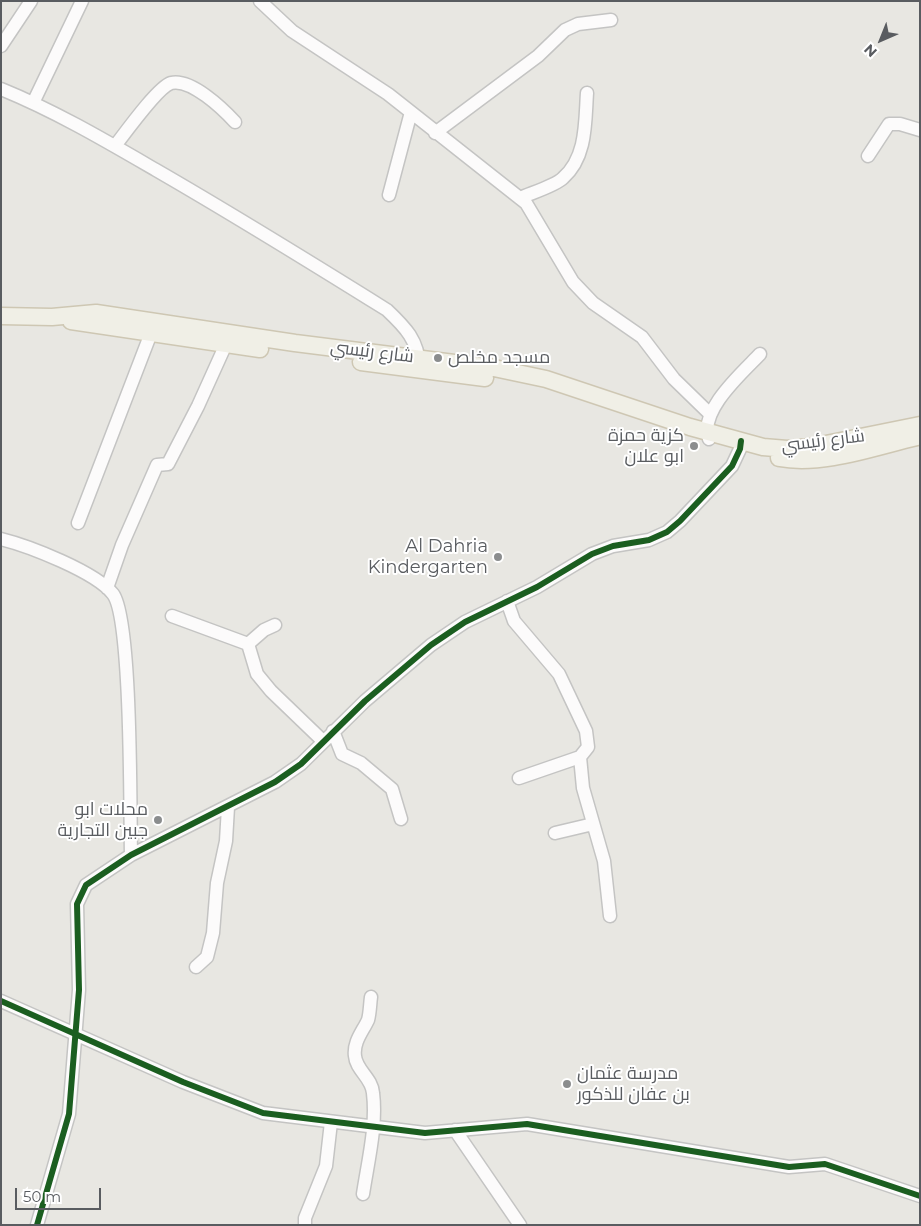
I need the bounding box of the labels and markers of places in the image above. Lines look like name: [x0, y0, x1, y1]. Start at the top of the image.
place label: مسجد مخلص: [448, 347, 550, 369]
marker: مسجد مخلص: [432, 352, 444, 364]
place label: كزية حمزة ابو علان: [608, 425, 684, 468]
marker: كزية حمزة ابو علان: [688, 440, 700, 452]
place label: Al Dahria Kindergarten: [368, 536, 488, 578]
marker: Al Dahria Kindergarten: [492, 551, 504, 563]
place label: محلات ابو جبين التجارية: [57, 799, 148, 842]
marker: محلات ابو جبين التجارية: [152, 814, 164, 826]
place label: مدرسة عثمان بن عفان للذكور: [577, 1063, 690, 1106]
marker: مدرسة عثمان بن عفان للذكور: [561, 1078, 573, 1090]

